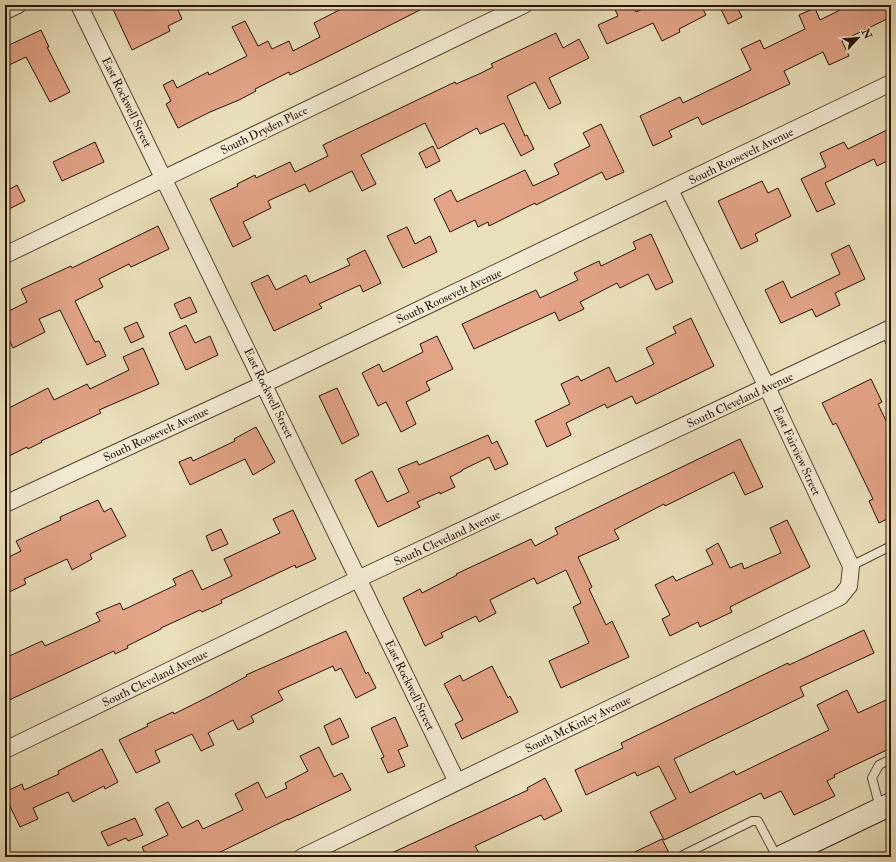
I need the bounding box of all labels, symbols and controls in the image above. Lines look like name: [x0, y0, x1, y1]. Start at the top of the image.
north arrow: [838, 18, 878, 58]
text: N: [858, 26, 875, 42]
street label: East Rockwell Street: [98, 55, 155, 150]
street label: South Dryden Place: [218, 103, 310, 158]
street label: South Roosevelt Avenue: [686, 125, 796, 188]
street label: South Roosevelt Avenue: [394, 265, 504, 327]
street label: East Rockwell Street: [240, 346, 297, 441]
street label: South Cleveland Avenue: [685, 369, 796, 432]
street label: South Roosevelt Avenue: [101, 403, 211, 465]
street label: East Fairview Street: [769, 404, 824, 498]
street label: South Cleveland Avenue: [392, 507, 503, 570]
street label: East Rockwell Street: [381, 638, 438, 733]
street label: South Cleveland Avenue: [100, 646, 210, 711]
street label: South McKinley Avenue: [523, 692, 634, 757]

